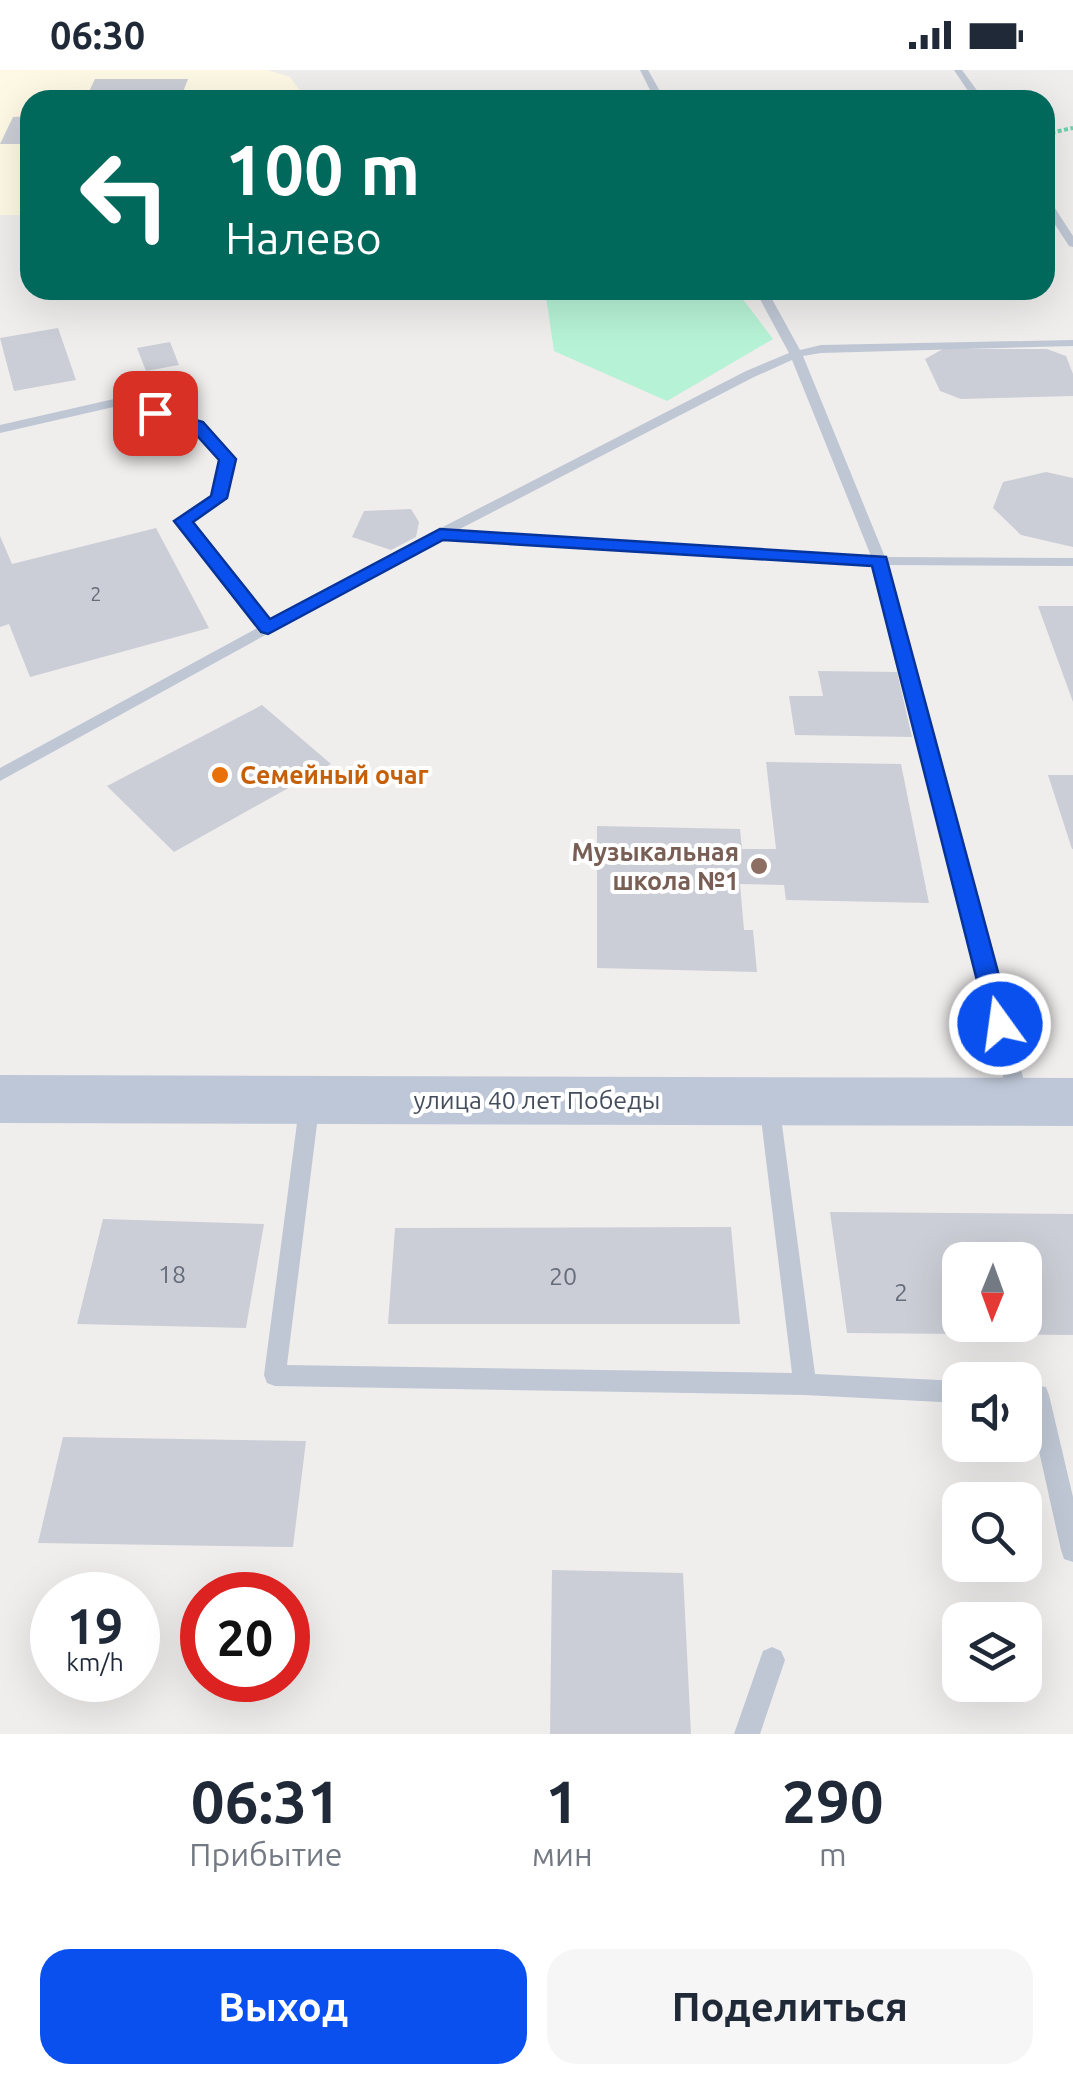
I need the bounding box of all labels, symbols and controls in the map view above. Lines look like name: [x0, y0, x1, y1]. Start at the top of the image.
text: 06:30: [50, 14, 145, 56]
icon: left: [60, 130, 190, 260]
text: 100 m: [225, 130, 420, 208]
text: Налево: [225, 212, 382, 263]
pin: [113, 371, 198, 456]
icon: arrive: [128, 386, 183, 441]
house number: 2: [90, 582, 102, 605]
place label: Семейный очаг: [240, 761, 429, 789]
marker: Семейный очаг: [209, 764, 231, 786]
place label: Музыкальная школа №1: [572, 838, 739, 895]
marker: Музыкальная школа №1: [748, 855, 770, 877]
position arrow: [948, 972, 1052, 1076]
street label: улица 40 лет Победы: [414, 1086, 660, 1114]
north arrow: [942, 1242, 1042, 1342]
map controls: [942, 1242, 1042, 1702]
house number: 18: [158, 1260, 186, 1288]
house number: 20: [549, 1262, 577, 1290]
house number: 2: [894, 1278, 908, 1306]
button: sound: [942, 1362, 1042, 1462]
button: search: [942, 1482, 1042, 1582]
speed limit sign: 20: [180, 1572, 310, 1702]
text: 19: [67, 1597, 123, 1653]
button: layers: [942, 1602, 1042, 1702]
text: km/h: [66, 1648, 124, 1676]
text: 06:31: [191, 1767, 341, 1834]
text: 1: [545, 1767, 579, 1834]
text: 290: [782, 1767, 884, 1834]
text: Прибытие: [189, 1836, 342, 1872]
text: мин: [532, 1836, 593, 1872]
text: m: [819, 1836, 847, 1872]
button: Выход: [40, 1949, 527, 2064]
button: Поделиться: [547, 1949, 1033, 2064]

